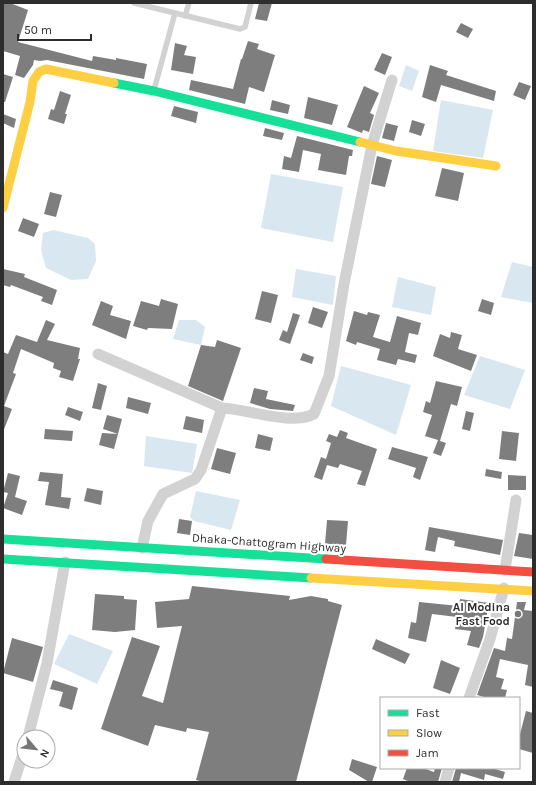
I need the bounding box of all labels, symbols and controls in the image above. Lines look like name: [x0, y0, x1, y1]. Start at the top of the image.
scale bar: [18, 16, 91, 42]
text: 50 m: [24, 23, 52, 37]
street label: Dhaka-Chattogram Highway: [191, 531, 347, 555]
place label: Al Modina Fast Food: [453, 600, 510, 628]
marker: Al Modina Fast Food: [513, 609, 523, 619]
legend: [380, 697, 520, 769]
text: Fast: [416, 706, 440, 720]
text: Slow: [416, 726, 442, 740]
north arrow: [16, 729, 56, 769]
text: Jam: [416, 746, 439, 760]
text: N: [37, 747, 52, 760]

